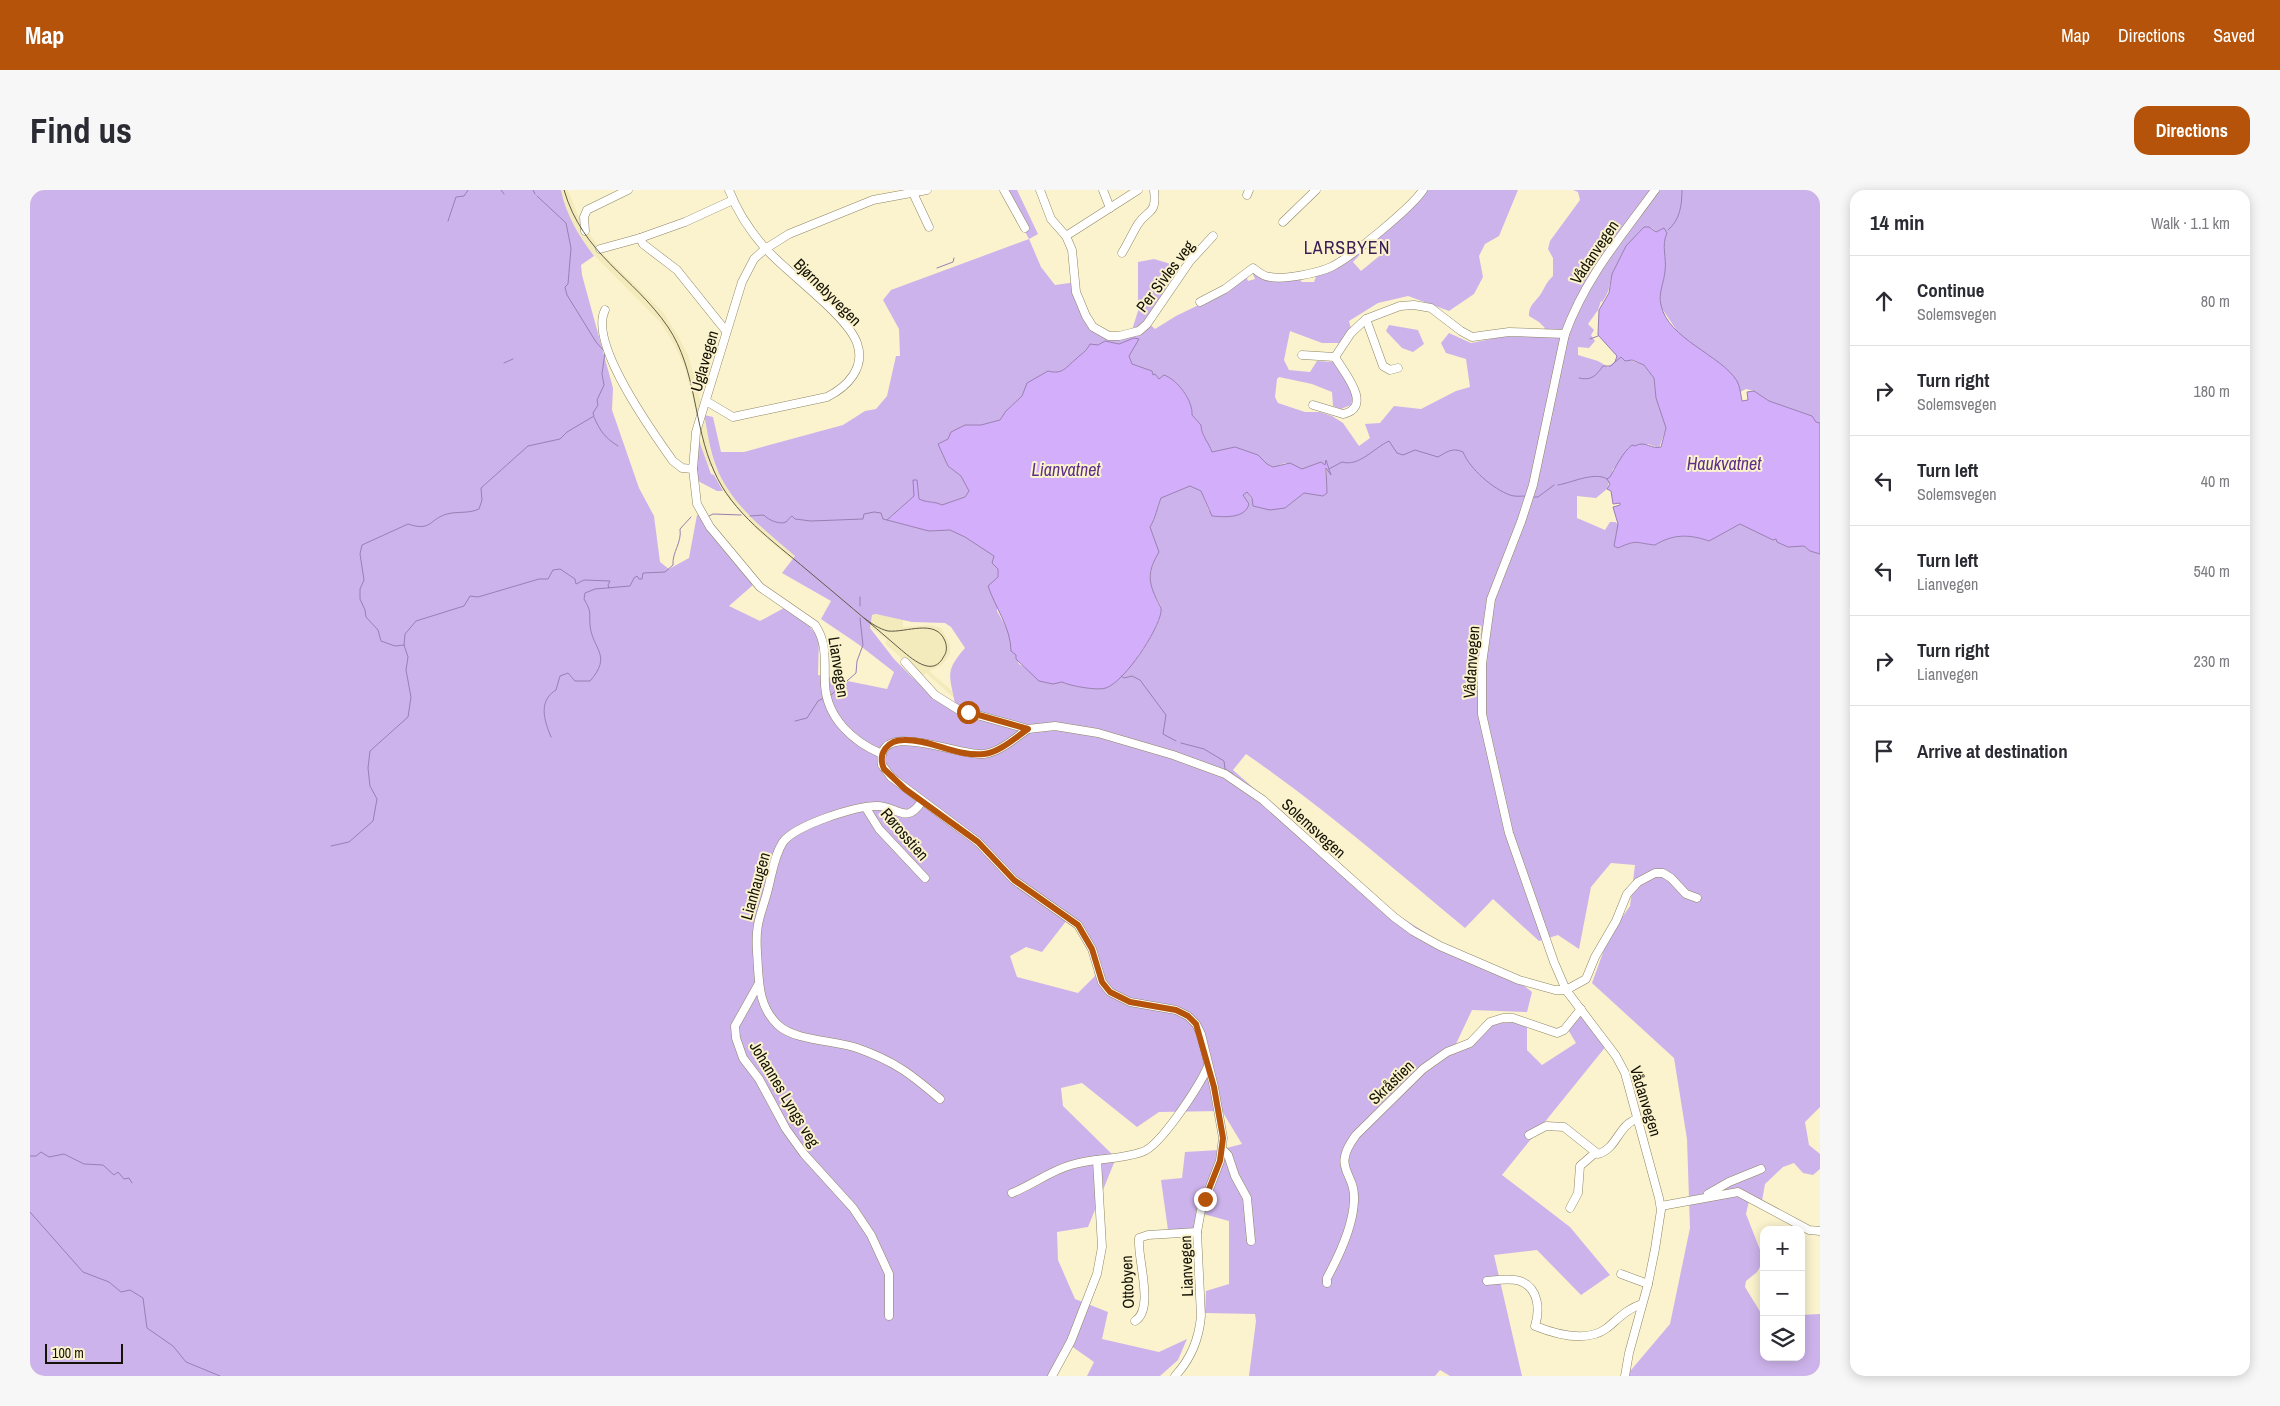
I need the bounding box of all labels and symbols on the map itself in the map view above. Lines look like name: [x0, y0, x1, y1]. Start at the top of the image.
street label: Vådanvegen: [1565, 216, 1623, 288]
street label: Per Sivles veg: [1131, 235, 1200, 316]
district label: LARSBYEN: [1304, 235, 1390, 260]
street label: Bjørnebyvegen: [789, 253, 867, 331]
street label: Uglavegen: [685, 328, 723, 394]
water label: Haukvatnet: [1687, 451, 1762, 476]
water label: Lianvatnet: [1032, 457, 1101, 482]
street label: Vådanvegen: [1457, 625, 1485, 699]
street label: Lianvegen: [823, 635, 855, 699]
route start: [957, 701, 980, 724]
street label: Solemsvegen: [1277, 793, 1351, 863]
street label: Rørosstien: [876, 803, 934, 865]
street label: Lianhaugen: [735, 850, 775, 922]
street label: Johannes Lyngs veg: [745, 1037, 826, 1152]
street label: Skråstien: [1363, 1055, 1419, 1109]
street label: Vådanvegen: [1625, 1063, 1667, 1139]
route end: [1194, 1188, 1217, 1211]
street label: Lianvegen: [1174, 1235, 1198, 1297]
street label: Ottobyen: [1115, 1255, 1139, 1309]
scale bar: [45, 1341, 122, 1364]

